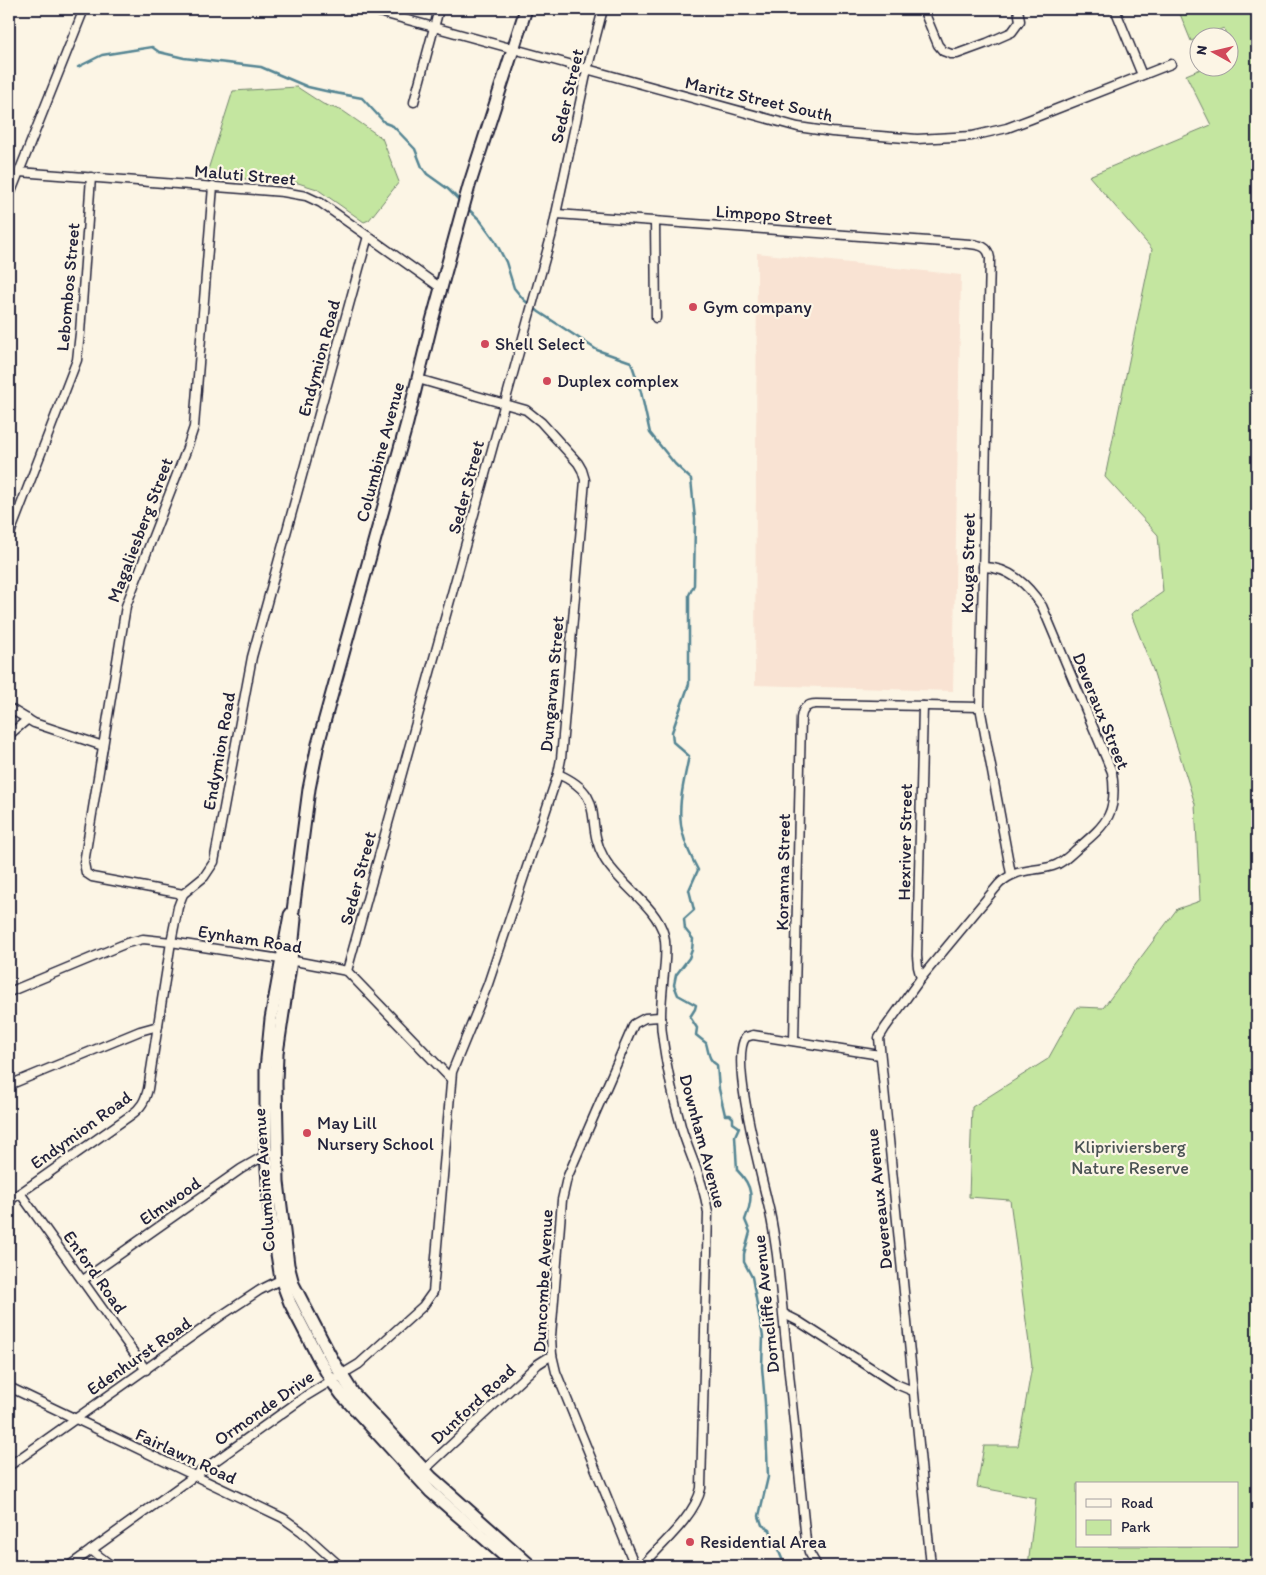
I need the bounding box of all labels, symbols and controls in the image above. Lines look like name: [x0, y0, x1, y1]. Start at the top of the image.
north arrow: [1188, 28, 1238, 78]
text: N: [1193, 44, 1211, 56]
street label: Seder Street: [545, 46, 589, 145]
street label: Maritz Street South: [683, 71, 835, 127]
street label: Maluti Street: [193, 160, 297, 190]
street label: Limpopo Street: [715, 200, 833, 230]
street label: Lebombos Street: [51, 221, 85, 352]
place label: Gym company: [703, 296, 812, 318]
street label: Endymion Road: [293, 297, 345, 419]
marker: Gym company: [687, 301, 699, 313]
place label: Shell Select: [495, 333, 585, 355]
marker: Shell Select: [479, 338, 491, 350]
place label: Duplex complex: [557, 370, 679, 392]
marker: Duplex complex: [541, 375, 553, 387]
street label: Columbine Avenue: [351, 380, 409, 524]
street label: Seder Street: [443, 438, 489, 536]
street label: Magaliesberg Street: [102, 454, 178, 606]
street label: Kouga Street: [956, 512, 980, 614]
street label: Dungarvan Street: [535, 615, 569, 753]
street label: Deveraux Street: [1068, 649, 1135, 773]
street label: Endymion Road: [198, 690, 240, 812]
street label: Hexriver Street: [893, 783, 917, 901]
street label: Koranna Street: [771, 813, 795, 931]
street label: Seder Street: [335, 829, 381, 927]
street label: Eynham Road: [196, 920, 304, 958]
street label: Downham Avenue: [675, 1072, 731, 1210]
street label: Endymion Road: [26, 1086, 136, 1174]
street label: Columbine Avenue: [248, 1107, 280, 1253]
place label: May Lill Nursery School: [317, 1112, 434, 1155]
marker: May Lill Nursery School: [301, 1127, 313, 1139]
street label: Devereaux Avenue: [861, 1128, 897, 1270]
park label: Klipriviersberg Nature Reserve: [1071, 1136, 1189, 1179]
street label: Elmwood: [135, 1172, 205, 1230]
street label: Duncombe Avenue: [528, 1209, 558, 1353]
street label: Enford Road: [58, 1226, 132, 1318]
street label: Dorncliffe Avenue: [748, 1234, 784, 1374]
street label: Edenhurst Road: [82, 1312, 196, 1400]
street label: Dunford Road: [426, 1359, 520, 1449]
street label: Ormonde Drive: [210, 1365, 318, 1451]
street label: Fairlawn Road: [132, 1423, 240, 1489]
legend: [1076, 1482, 1238, 1548]
text: Road: [1121, 1494, 1154, 1512]
text: Park: [1121, 1518, 1151, 1536]
place label: Residential Area: [700, 1531, 827, 1553]
marker: Residential Area: [684, 1536, 696, 1548]

